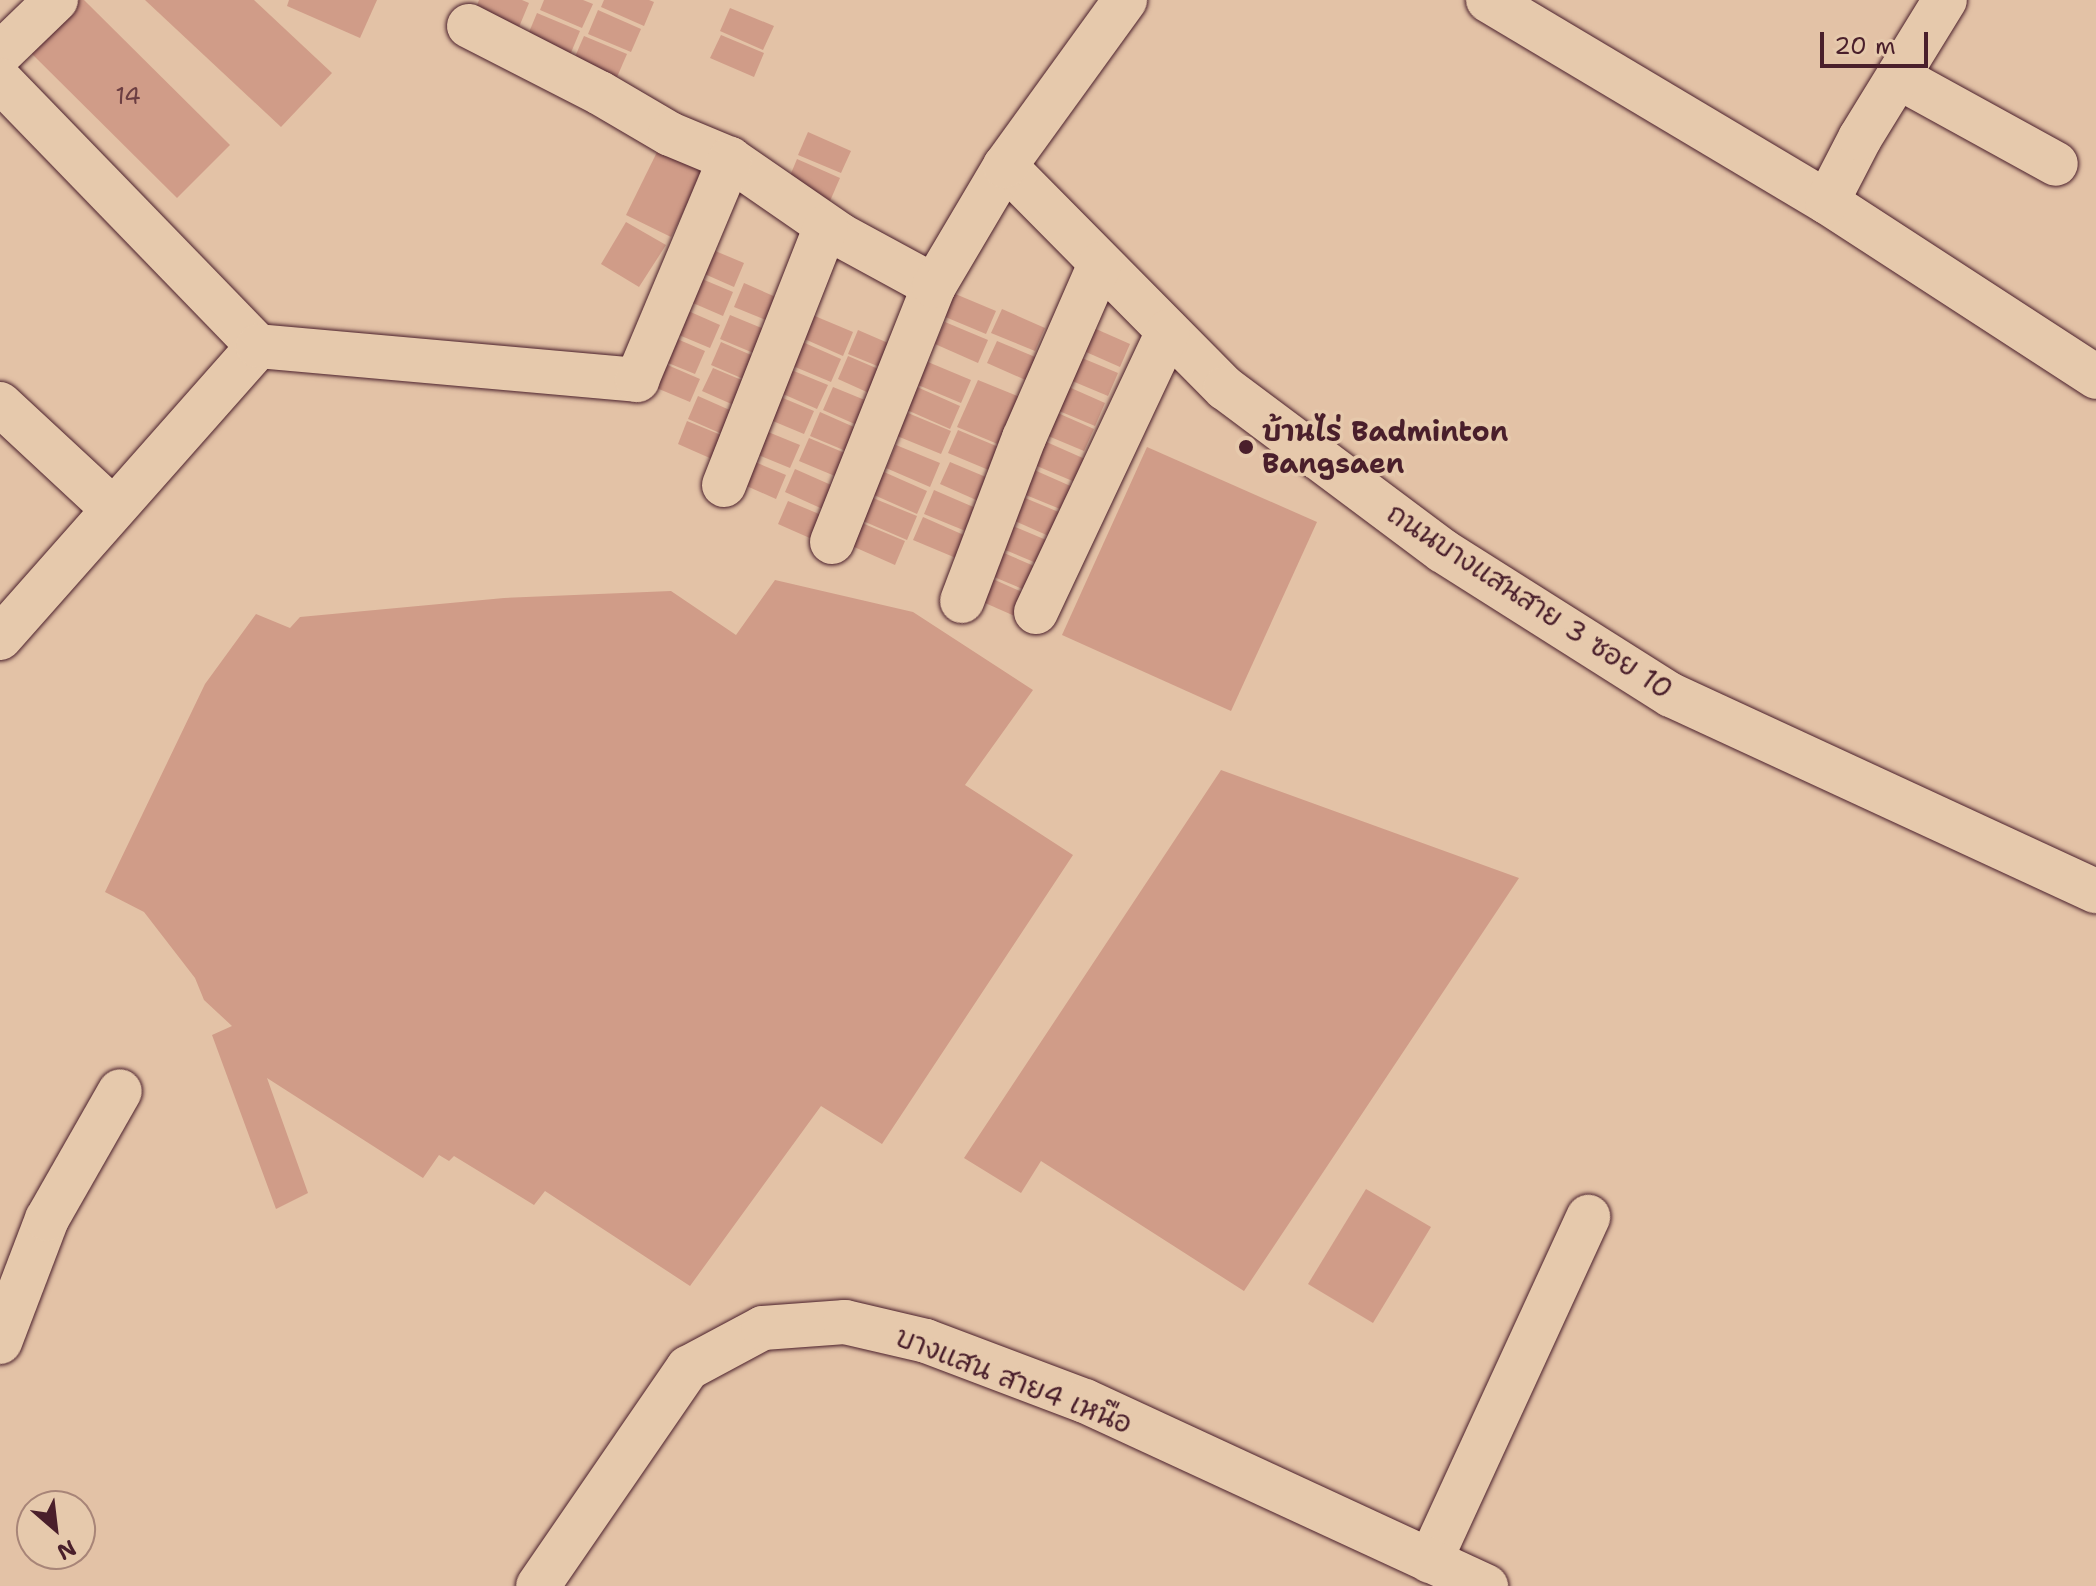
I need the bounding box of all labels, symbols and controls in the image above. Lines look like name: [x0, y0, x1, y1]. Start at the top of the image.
scale bar: [1824, 16, 1932, 66]
text: 20 m: [1834, 30, 1896, 62]
house number: 14: [115, 83, 141, 111]
place label: บ้านไร่ Badminton Bangsaen: [1262, 414, 1508, 480]
marker: บ้านไร่ Badminton Bangsaen: [1237, 438, 1255, 456]
street label: ถนนบางแสนสาย 3 ซอย 10: [1381, 496, 1679, 706]
street label: บางแสน สาย4 เหนือ: [891, 1319, 1137, 1441]
north arrow: [16, 1490, 96, 1570]
text: N: [52, 1533, 81, 1567]

